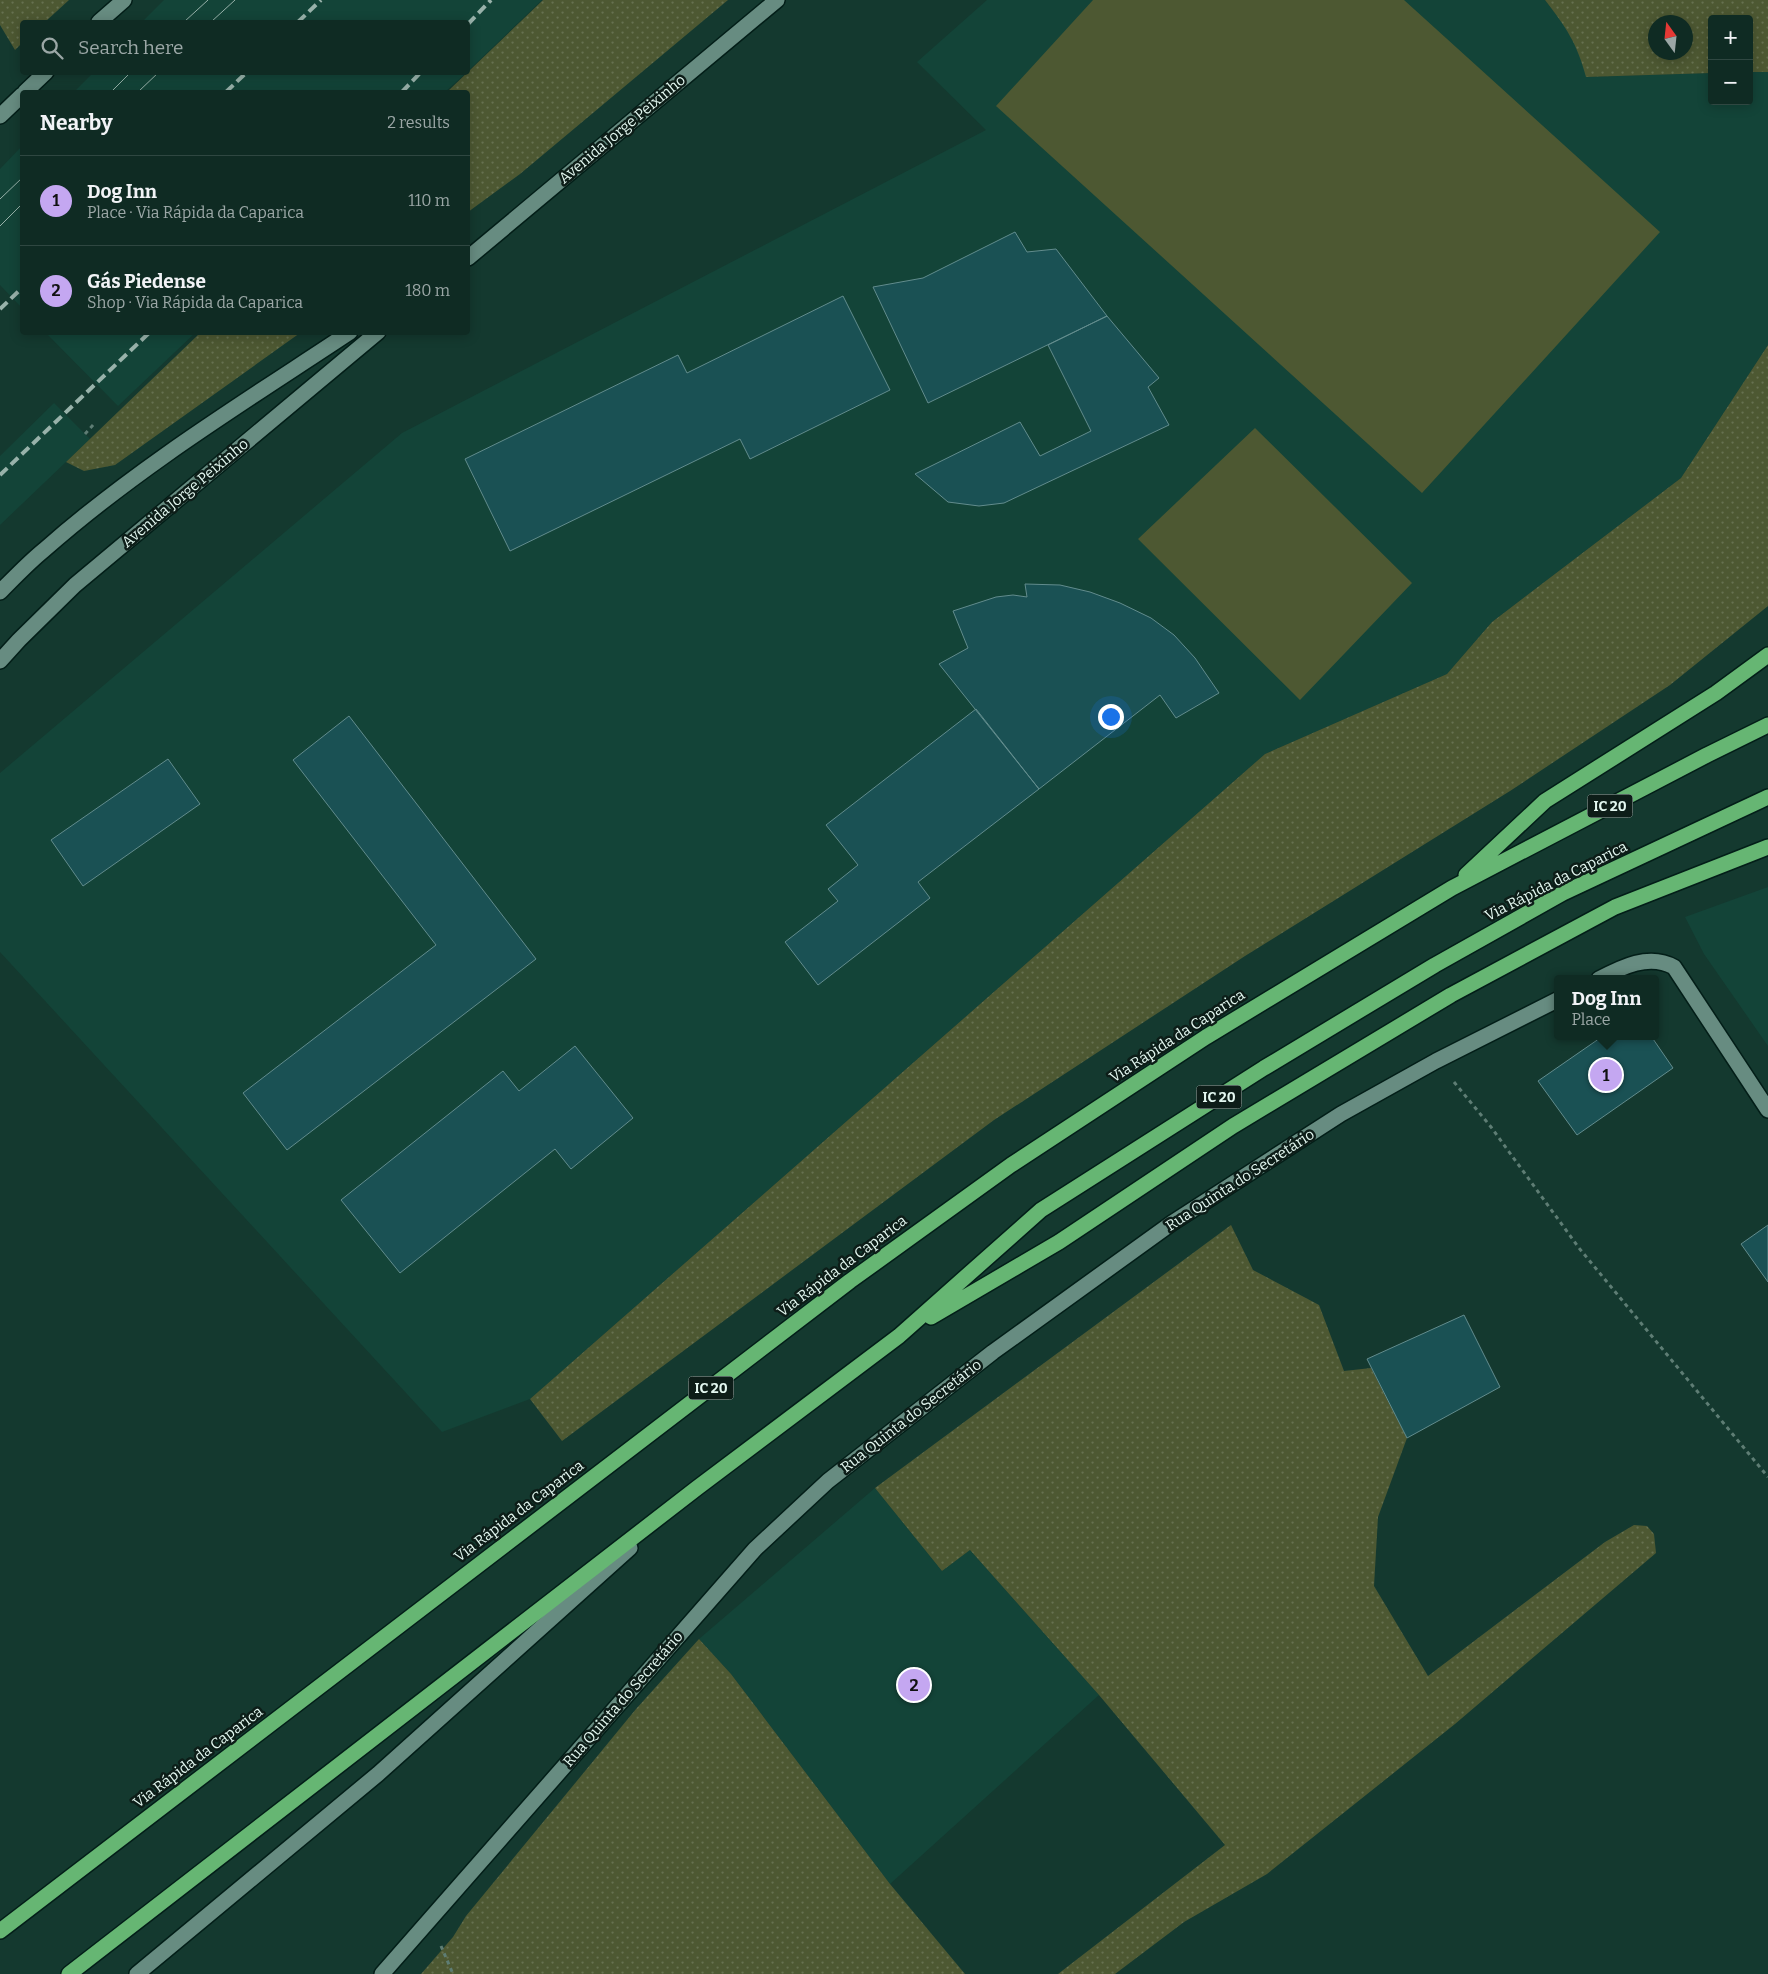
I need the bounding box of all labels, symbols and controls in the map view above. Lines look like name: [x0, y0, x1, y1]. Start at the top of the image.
north arrow: [1648, 15, 1693, 60]
map controls: [1708, 15, 1753, 105]
button: +: [1708, 15, 1753, 60]
search box: [20, 20, 470, 75]
icon: search: [38, 34, 66, 62]
text: Search here: [78, 36, 183, 59]
button: −: [1708, 60, 1753, 105]
street label: Avenida Jorge Peixinho: [555, 71, 689, 187]
text: Nearby: [40, 110, 113, 136]
text: 2 results: [387, 113, 450, 132]
text: Dog Inn: [87, 180, 157, 203]
text: 1: [53, 191, 59, 210]
text: 110 m: [408, 191, 450, 210]
text: Place · Via Rápida da Caparica: [87, 203, 304, 222]
text: Gás Piedense: [87, 270, 206, 293]
text: 2: [51, 281, 61, 300]
text: 180 m: [405, 281, 450, 300]
text: Shop · Via Rápida da Caparica: [87, 293, 303, 312]
street label: Avenida Jorge Peixinho: [118, 435, 252, 551]
your location: [1098, 704, 1124, 730]
road number: IC 20: [1588, 794, 1632, 818]
street label: Via Rápida da Caparica: [1482, 837, 1630, 925]
popup: [1554, 975, 1659, 1040]
street label: Via Rápida da Caparica: [1106, 986, 1248, 1086]
text: Dog Inn: [1571, 987, 1642, 1010]
text: Place: [1571, 1010, 1611, 1029]
pin: 1: [1590, 1056, 1622, 1094]
road number: IC 20: [1196, 1086, 1242, 1108]
street label: Rua Quinta do Secretário: [1162, 1125, 1318, 1235]
street label: Via Rápida da Caparica: [774, 1211, 910, 1321]
street label: Rua Quinta do Secretário: [837, 1355, 985, 1477]
road number: IC 20: [688, 1376, 734, 1400]
street label: Via Rápida da Caparica: [451, 1456, 587, 1566]
street label: Rua Quinta do Secretário: [559, 1628, 687, 1770]
pin: 2: [898, 1666, 930, 1704]
street label: Via Rápida da Caparica: [130, 1702, 266, 1812]

